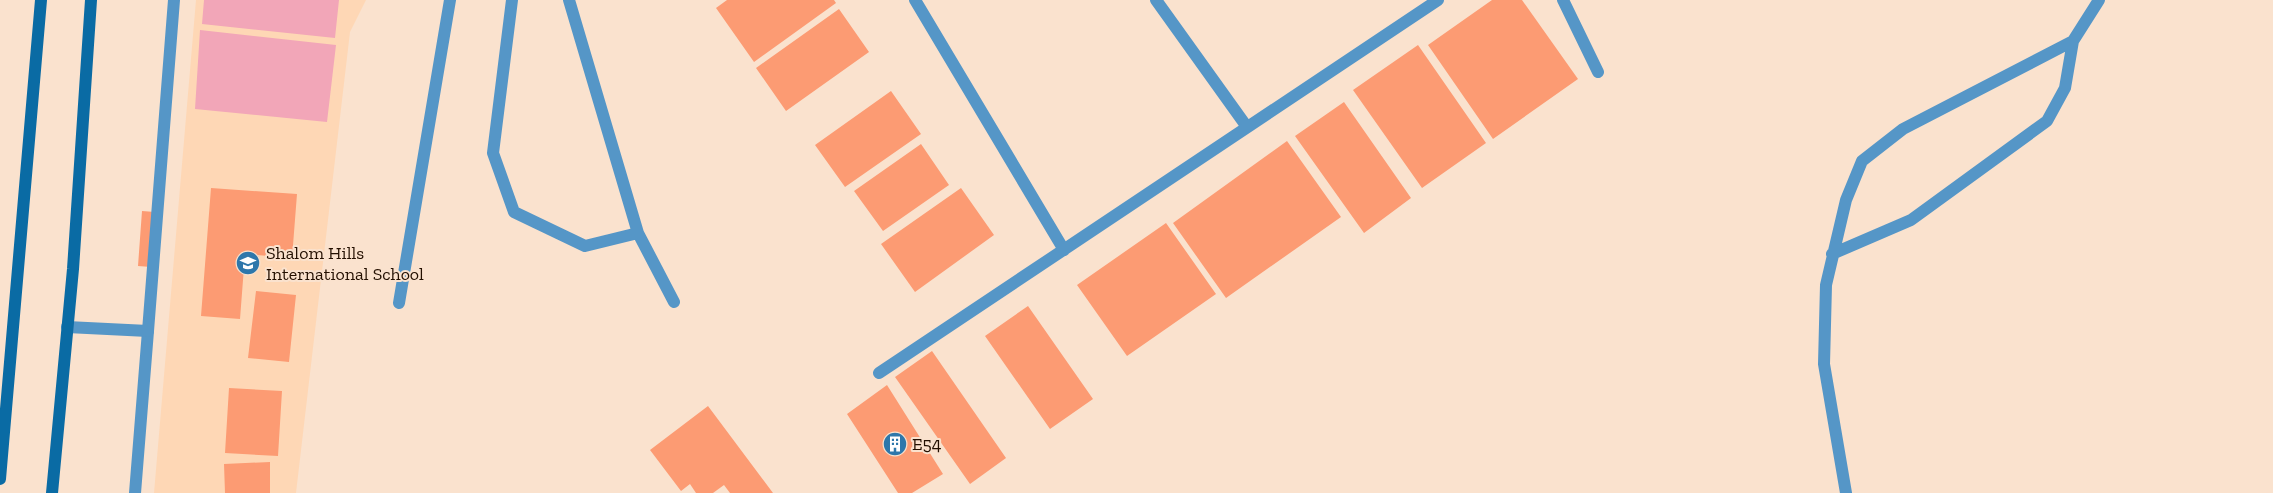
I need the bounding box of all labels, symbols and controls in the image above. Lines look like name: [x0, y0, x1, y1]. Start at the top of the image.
place label: Shalom Hills International School: [266, 242, 424, 285]
school or university icon: Shalom Hills International School: [235, 250, 261, 276]
building icon: E54: [882, 431, 908, 457]
place label: E54: [912, 433, 942, 455]

